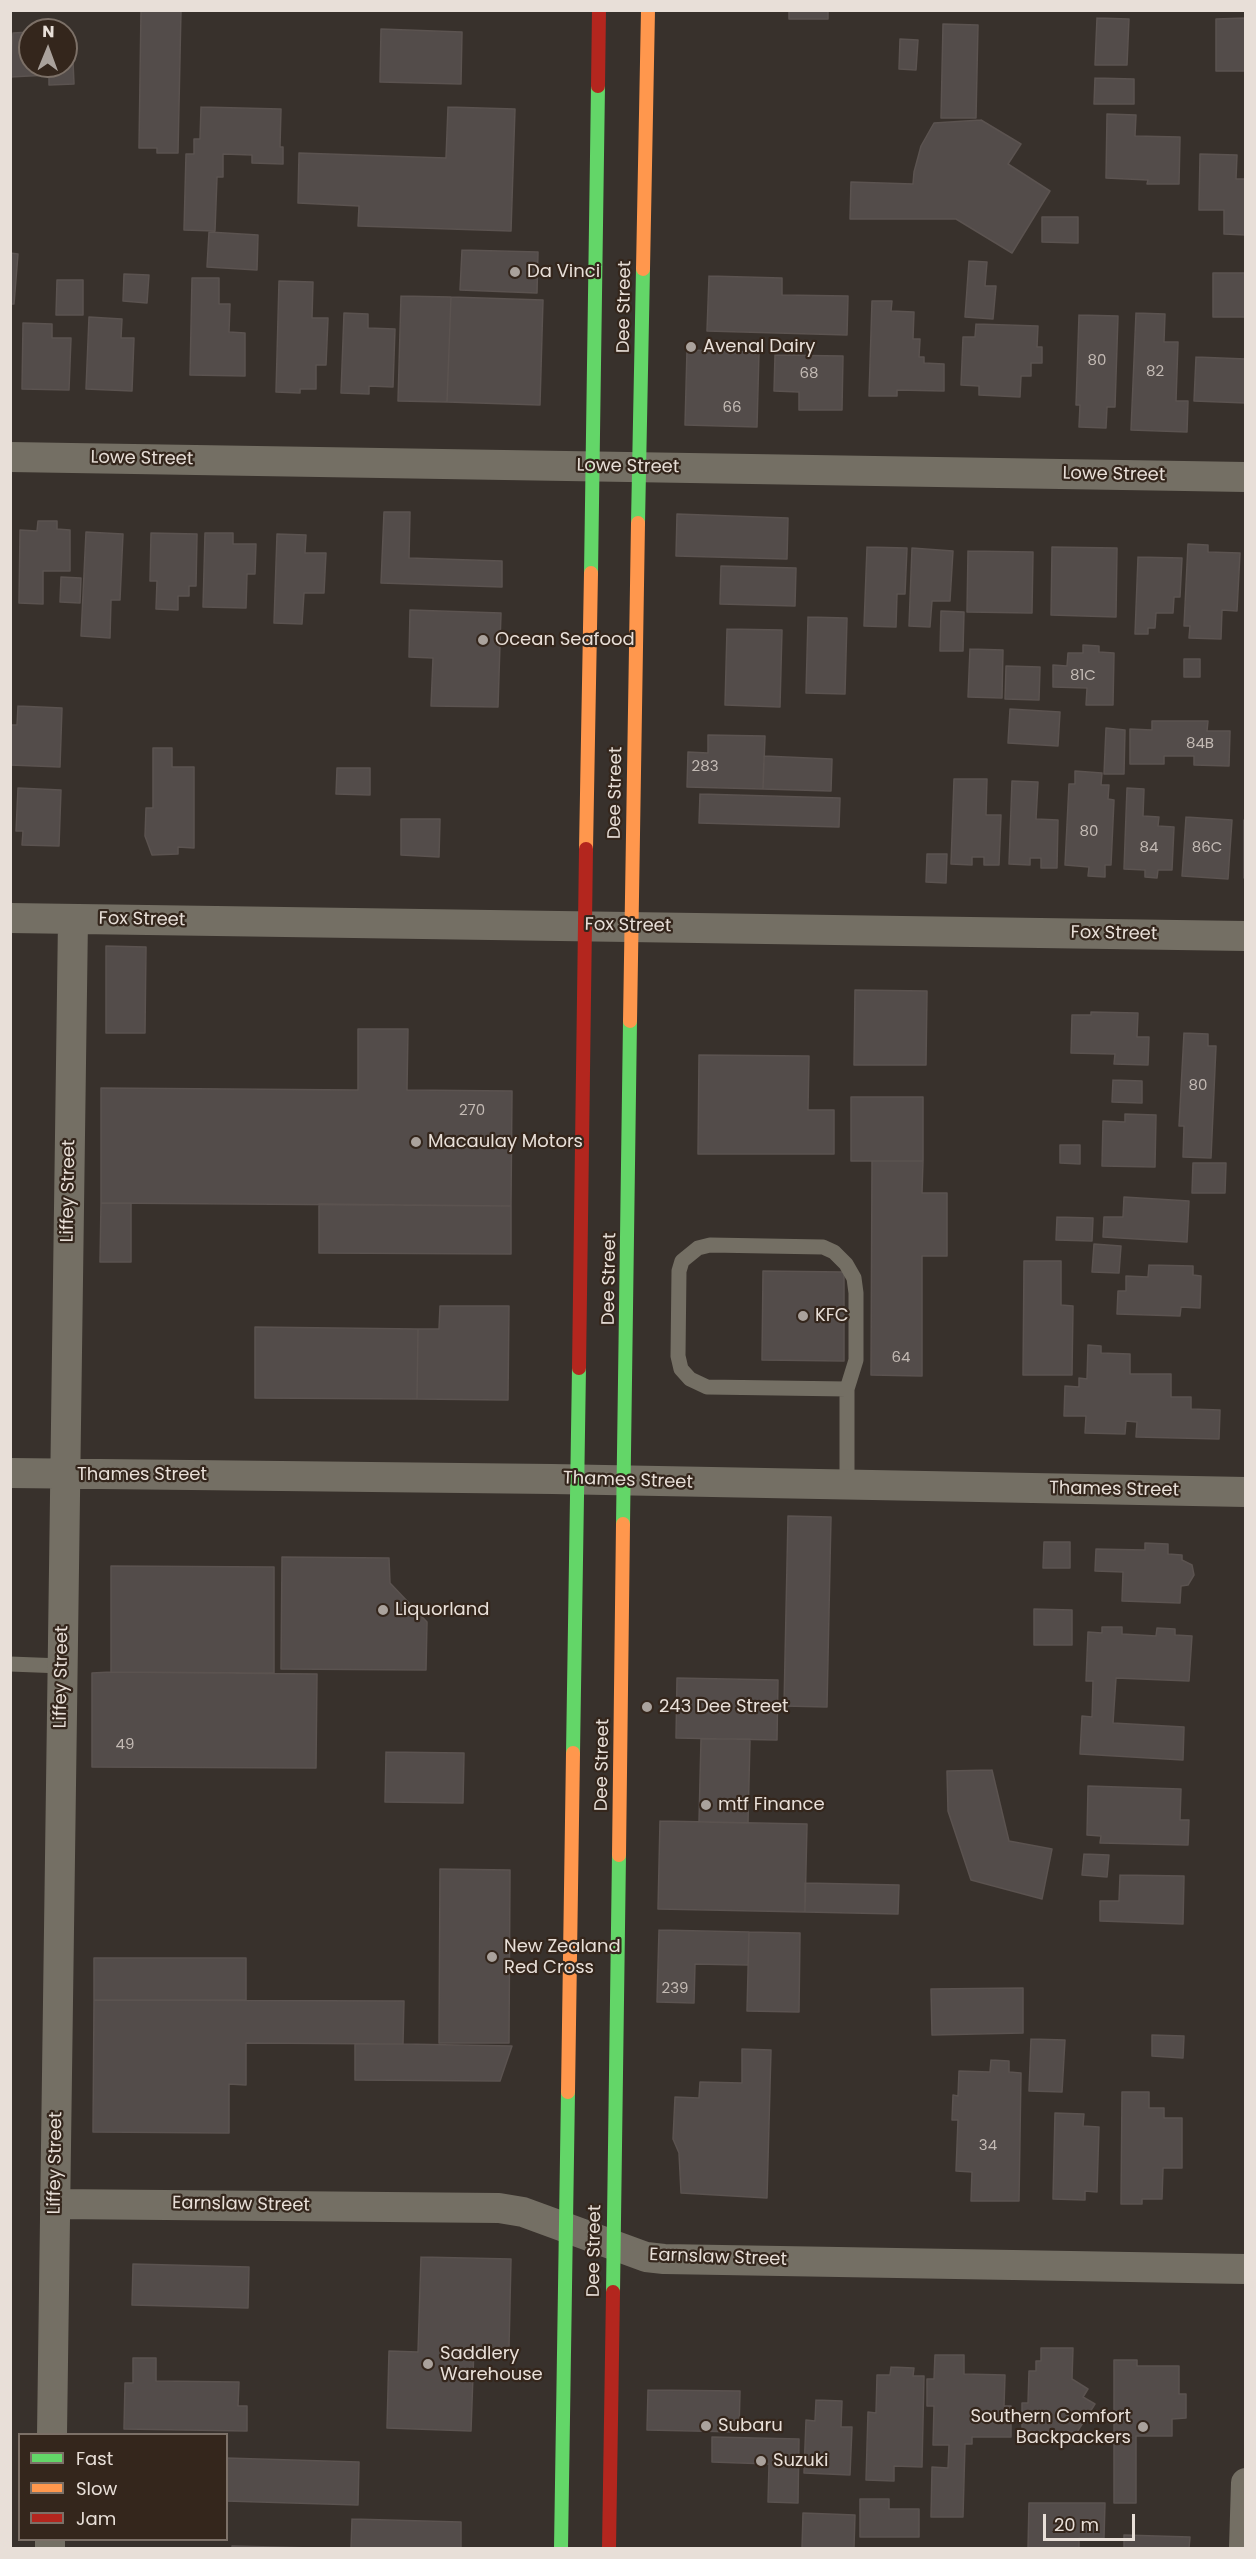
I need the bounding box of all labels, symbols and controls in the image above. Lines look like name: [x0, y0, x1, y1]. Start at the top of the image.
north arrow: [18, 18, 78, 78]
text: N: [42, 20, 55, 43]
place label: Da Vinci: [527, 261, 600, 283]
street label: Dee Street: [613, 261, 637, 353]
marker: Da Vinci: [508, 265, 522, 279]
place label: Avenal Dairy: [703, 336, 815, 358]
marker: Avenal Dairy: [684, 340, 698, 354]
house number: 80: [1088, 352, 1106, 370]
house number: 82: [1146, 363, 1164, 381]
house number: 68: [800, 365, 818, 383]
house number: 66: [722, 399, 742, 417]
street label: Lowe Street: [90, 447, 194, 471]
street label: Lowe Street: [576, 455, 680, 479]
street label: Lowe Street: [1062, 463, 1166, 487]
place label: Ocean Seafood: [495, 629, 635, 651]
marker: Ocean Seafood: [476, 633, 490, 647]
house number: 81C: [1070, 667, 1096, 685]
house number: 84B: [1186, 735, 1214, 753]
street label: Dee Street: [604, 747, 628, 839]
house number: 283: [692, 758, 718, 776]
house number: 80: [1080, 823, 1098, 841]
house number: 84: [1140, 839, 1158, 857]
house number: 86C: [1192, 839, 1222, 857]
street label: Fox Street: [98, 908, 186, 932]
street label: Fox Street: [584, 914, 672, 938]
street label: Fox Street: [1070, 922, 1158, 946]
house number: 80: [1189, 1077, 1207, 1095]
house number: 270: [459, 1102, 485, 1120]
place label: Macaulay Motors: [428, 1131, 583, 1153]
marker: Macaulay Motors: [409, 1135, 423, 1149]
street label: Liffey Street: [57, 1139, 81, 1243]
street label: Dee Street: [598, 1233, 622, 1325]
place label: KFC: [815, 1305, 849, 1327]
marker: KFC: [796, 1309, 810, 1323]
house number: 64: [892, 1349, 910, 1367]
street label: Thames Street: [77, 1464, 207, 1486]
street label: Thames Street: [563, 1468, 693, 1494]
street label: Thames Street: [1049, 1478, 1179, 1502]
place label: Liquorland: [395, 1599, 489, 1621]
marker: Liquorland: [376, 1603, 390, 1617]
street label: Liffey Street: [50, 1625, 74, 1729]
place label: 243 Dee Street: [659, 1696, 789, 1718]
marker: 243 Dee Street: [640, 1700, 654, 1714]
street label: Dee Street: [591, 1719, 615, 1811]
house number: 49: [116, 1736, 134, 1754]
place label: mtf Finance: [718, 1794, 825, 1816]
marker: mtf Finance: [699, 1798, 713, 1812]
place label: New Zealand Red Cross: [504, 1936, 621, 1978]
marker: New Zealand Red Cross: [485, 1950, 499, 1964]
house number: 239: [662, 1980, 688, 1998]
street label: Liffey Street: [44, 2111, 68, 2215]
house number: 34: [979, 2137, 997, 2155]
street label: Earnslaw Street: [172, 2193, 310, 2217]
street label: Dee Street: [583, 2205, 607, 2297]
street label: Earnslaw Street: [649, 2245, 787, 2271]
place label: Saddlery Warehouse: [440, 2343, 543, 2386]
marker: Saddlery Warehouse: [421, 2357, 435, 2371]
place label: Southern Comfort Backpackers: [970, 2406, 1131, 2448]
place label: Subaru: [718, 2415, 783, 2437]
marker: Subaru: [699, 2419, 713, 2433]
marker: Southern Comfort Backpackers: [1136, 2420, 1150, 2434]
legend: [18, 2433, 228, 2541]
text: Fast: [76, 2446, 113, 2471]
place label: Suzuki: [773, 2450, 828, 2472]
marker: Suzuki: [754, 2454, 768, 2468]
text: Slow: [76, 2476, 117, 2501]
scale bar: [1046, 2502, 1138, 2540]
text: Jam: [76, 2506, 116, 2531]
text: 20 m: [1054, 2512, 1099, 2537]

